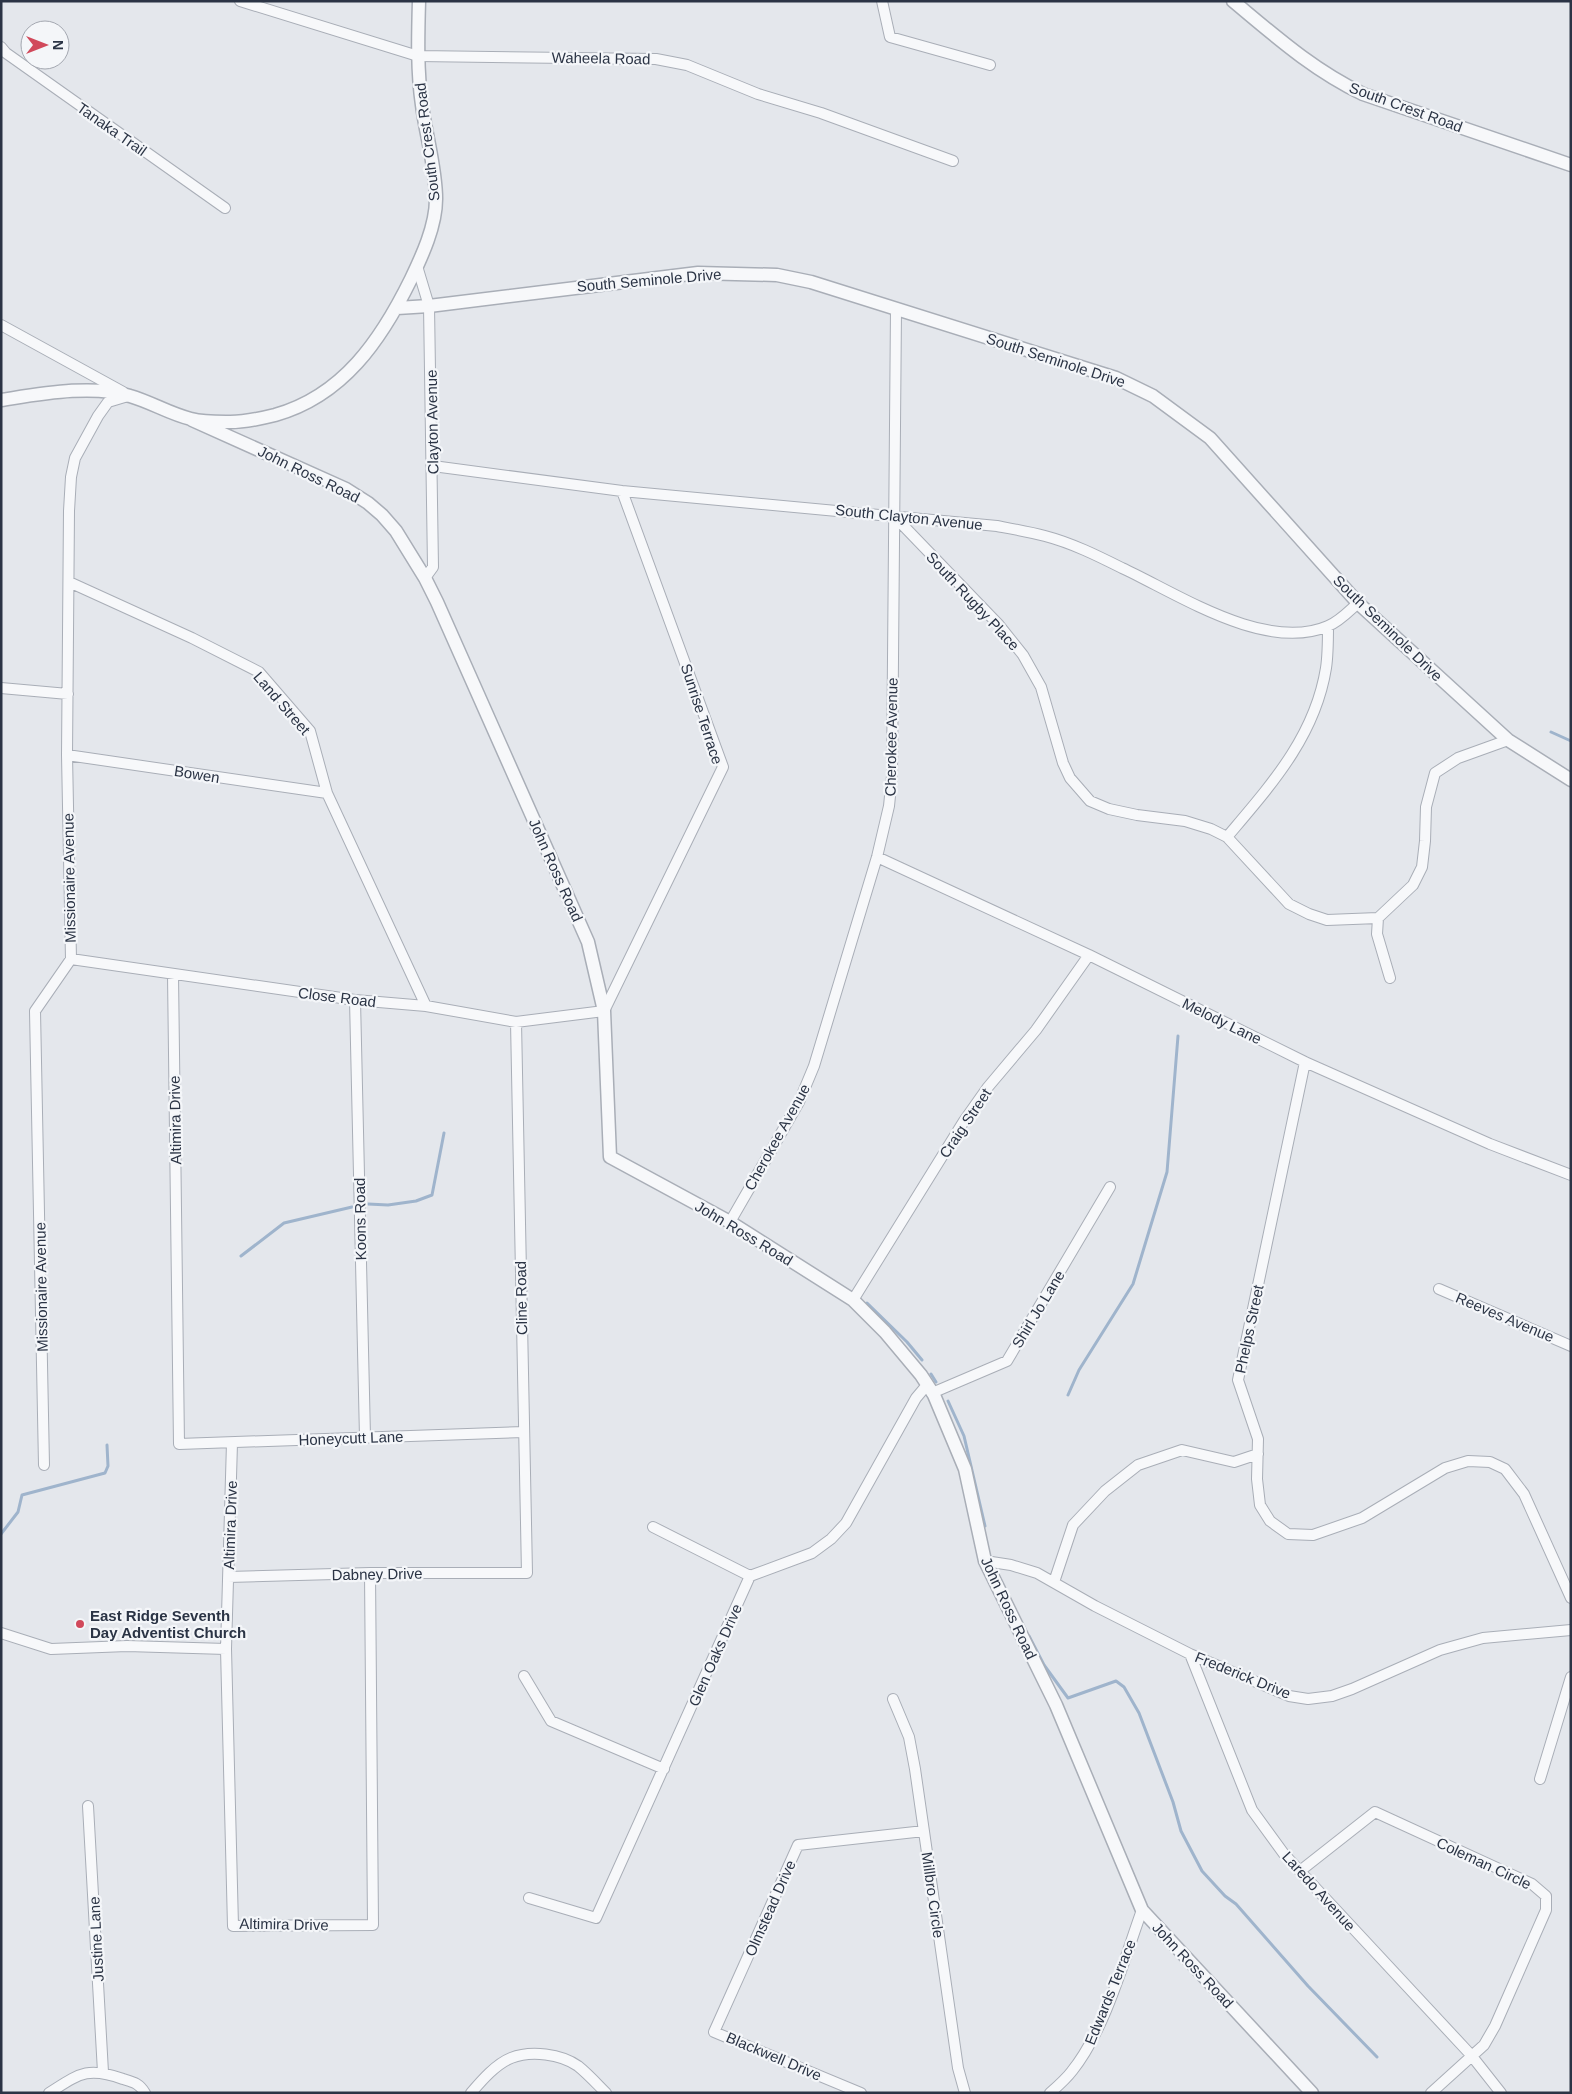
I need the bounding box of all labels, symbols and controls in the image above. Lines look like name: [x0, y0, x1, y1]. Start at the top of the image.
north arrow: [20, 20, 70, 70]
text: N: [50, 40, 66, 50]
street label: Waheela Road: [552, 49, 650, 67]
street label: South Crest Road: [1347, 79, 1465, 135]
street label: South Crest Road: [411, 82, 443, 202]
street label: Tanaka Trail: [74, 99, 150, 159]
street label: South Seminole Drive: [576, 265, 722, 295]
street label: South Seminole Drive: [984, 330, 1128, 390]
street label: Clayton Avenue: [423, 369, 441, 475]
street label: John Ross Road: [255, 442, 363, 506]
street label: South Clayton Avenue: [834, 501, 984, 533]
street label: South Rugby Place: [923, 548, 1023, 654]
street label: South Seminole Drive: [1330, 571, 1446, 685]
street label: Sunrise Terrace: [678, 662, 726, 766]
street label: Land Street: [250, 668, 314, 738]
street label: Cherokee Avenue: [881, 677, 901, 797]
street label: Bowen: [173, 762, 221, 786]
street label: Missionaire Avenue: [59, 813, 79, 943]
street label: John Ross Road: [526, 816, 586, 924]
street label: Close Road: [297, 984, 377, 1010]
street label: Melody Lane: [1180, 995, 1264, 1047]
street label: Altimira Drive: [166, 1075, 184, 1165]
street label: Cherokee Avenue: [741, 1081, 813, 1193]
street label: Craig Street: [936, 1084, 995, 1161]
street label: Koons Road: [351, 1178, 369, 1260]
street label: John Ross Road: [692, 1197, 796, 1269]
street label: Missionaire Avenue: [31, 1222, 51, 1352]
street label: Cline Road: [512, 1261, 530, 1335]
street label: Shirl Jo Lane: [1008, 1267, 1068, 1351]
street label: Phelps Street: [1231, 1282, 1267, 1375]
street label: Reeves Avenue: [1453, 1289, 1557, 1345]
street label: Honeycutt Lane: [298, 1428, 404, 1448]
street label: Altimira Drive: [220, 1480, 240, 1570]
street label: John Ross Road: [978, 1554, 1040, 1662]
street label: Dabney Drive: [331, 1565, 423, 1583]
street label: Glen Oaks Drive: [685, 1601, 745, 1709]
place label: East Ridge Seventh Day Adventist Church: [90, 1607, 246, 1641]
marker: East Ridge Seventh Day Adventist Church: [74, 1618, 86, 1630]
street label: Frederick Drive: [1193, 1648, 1293, 1702]
street label: Coleman Circle: [1434, 1834, 1534, 1892]
street label: Laredo Avenue: [1279, 1848, 1359, 1934]
street label: Millbro Circle: [919, 1851, 947, 1939]
street label: Olmstead Drive: [741, 1857, 799, 1959]
street label: Justine Lane: [85, 1896, 107, 1982]
street label: Altimira Drive: [239, 1915, 329, 1933]
street label: John Ross Road: [1149, 1919, 1237, 2011]
street label: Edwards Terrace: [1081, 1937, 1139, 2047]
street label: Blackwell Drive: [724, 2028, 824, 2084]

